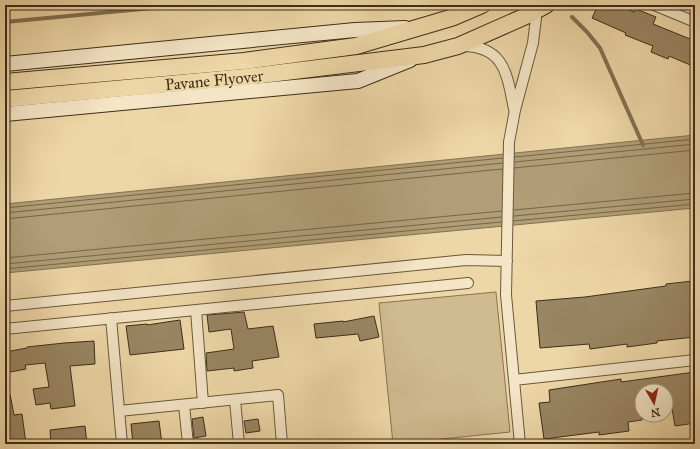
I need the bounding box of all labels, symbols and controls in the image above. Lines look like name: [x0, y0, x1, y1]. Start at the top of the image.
street label: Pavane Flyover: [164, 65, 264, 94]
north arrow: [634, 383, 674, 423]
text: N: [649, 405, 661, 420]

